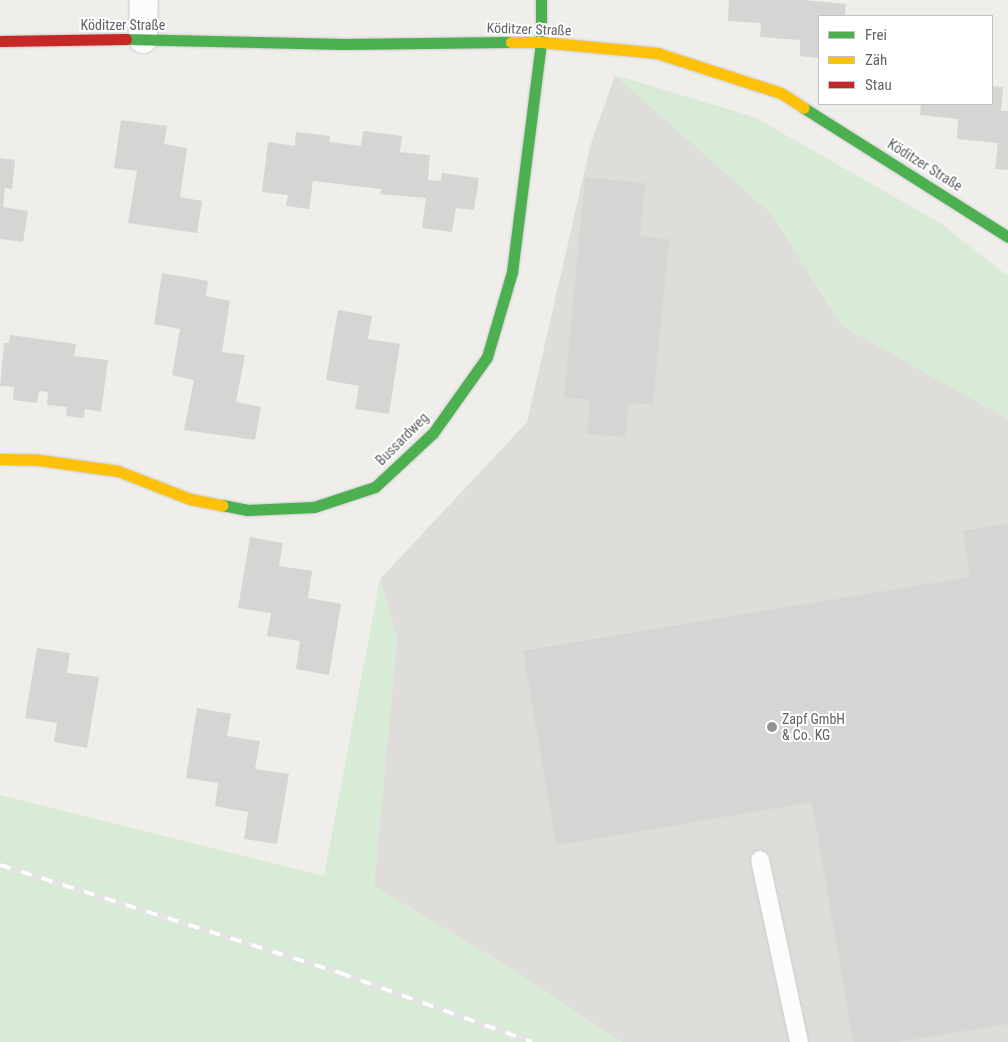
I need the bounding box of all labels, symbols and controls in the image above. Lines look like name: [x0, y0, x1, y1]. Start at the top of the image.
legend: [818, 15, 993, 105]
street label: Köditzer Straße: [81, 17, 165, 33]
street label: Köditzer Straße: [486, 19, 572, 39]
text: Frei: [865, 26, 887, 44]
text: Zäh: [865, 51, 887, 69]
text: Stau: [865, 76, 892, 94]
street label: Köditzer Straße: [885, 135, 965, 195]
street label: Bussardweg: [372, 409, 432, 469]
place label: Zapf GmbH & Co. KG: [782, 711, 845, 744]
marker: Zapf GmbH & Co. KG: [766, 721, 778, 733]

